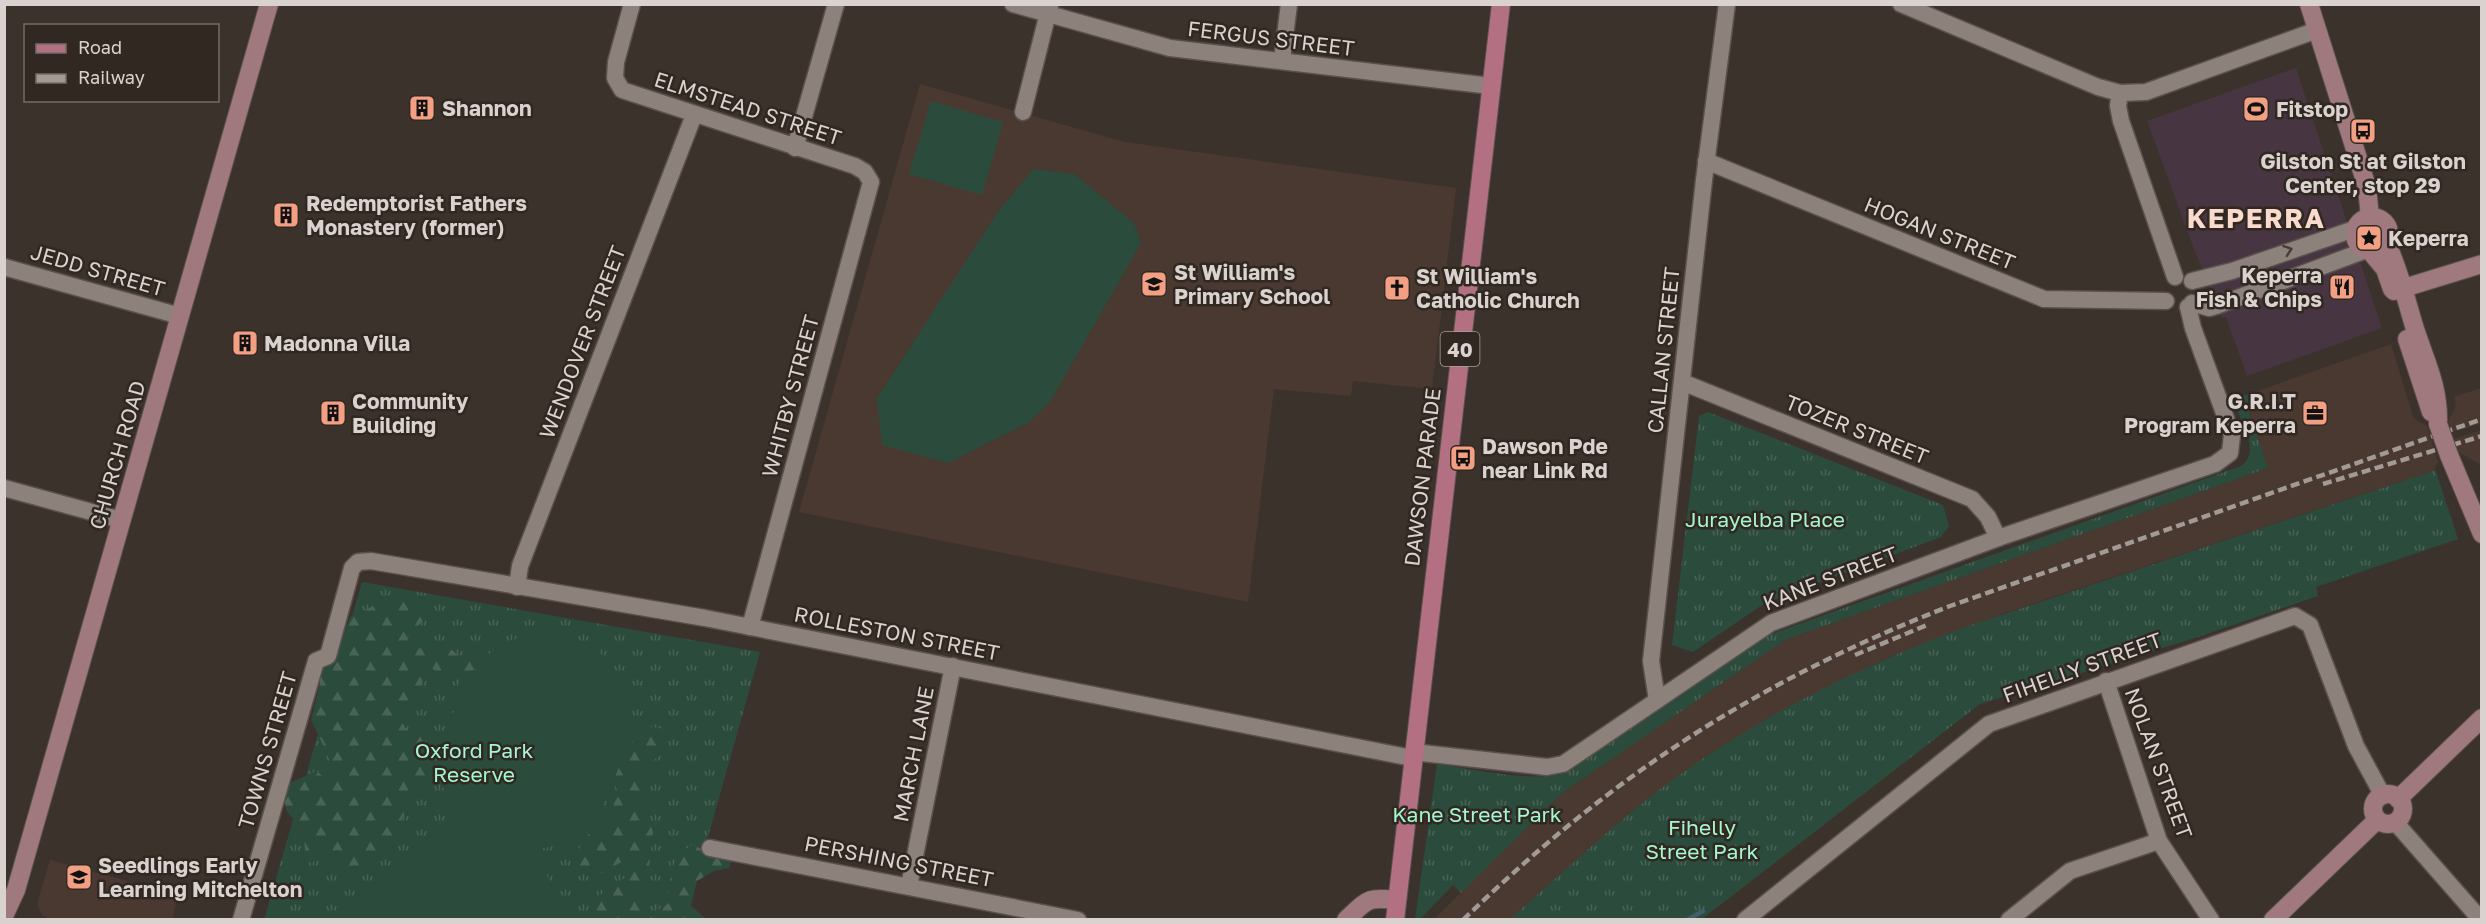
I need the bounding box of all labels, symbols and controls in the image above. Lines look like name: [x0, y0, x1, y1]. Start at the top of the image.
street label: FERGUS STREET: [1186, 15, 1356, 61]
legend: [24, 24, 219, 102]
text: Road: [78, 36, 122, 58]
street label: ELMSTEAD STREET: [651, 65, 845, 151]
text: Railway: [78, 66, 145, 88]
building icon: Shannon: [407, 93, 437, 123]
sports icon: Fitstop: [2241, 94, 2271, 124]
place label: Shannon: [442, 95, 532, 121]
place label: Fitstop: [2276, 96, 2348, 122]
bus stop icon: Gilston St at Gilston Center, stop 29: [2348, 116, 2378, 146]
place label: Gilston St at Gilston Center, stop 29: [2260, 148, 2466, 198]
place label: Redemptorist Fathers Monastery (former): [306, 190, 527, 240]
street label: HOGAN STREET: [1861, 191, 2019, 275]
building icon: Redemptorist Fathers Monastery (former): [271, 200, 301, 230]
district label: KEPERRA: [2187, 202, 2325, 234]
place icon: Keperra: [2354, 223, 2384, 253]
place label: Keperra: [2388, 225, 2469, 251]
street label: JEDD STREET: [28, 238, 168, 302]
street label: WENDOVER STREET: [533, 242, 631, 442]
one-way arrow: [2282, 245, 2293, 258]
place label: St William's Primary School: [1174, 259, 1330, 309]
place label: Keperra Fish & Chips: [2196, 262, 2322, 312]
place label: St William's Catholic Church: [1416, 263, 1580, 313]
street label: CALLAN STREET: [1641, 266, 1685, 434]
school or university icon: St William's Primary School: [1139, 269, 1169, 299]
restaurant icon: Keperra Fish & Chips: [2327, 272, 2357, 302]
church icon: St William's Catholic Church: [1382, 273, 1412, 303]
street label: WHITBY STREET: [756, 312, 824, 480]
building icon: Madonna Villa: [230, 328, 260, 358]
place label: Madonna Villa: [264, 330, 410, 356]
road number: 40: [1440, 332, 1480, 366]
street label: CHURCH ROAD: [83, 378, 151, 532]
street label: DAWSON PARADE: [1398, 386, 1446, 568]
place label: Community Building: [352, 388, 469, 438]
street label: TOZER STREET: [1782, 388, 1932, 470]
place label: G.R.I.T Program Keperra: [2124, 388, 2296, 438]
building icon: Community Building: [318, 398, 348, 428]
office icon: G.R.I.T Program Keperra: [2300, 398, 2330, 428]
place label: Dawson Pde near Link Rd: [1482, 433, 1608, 483]
bus stop icon: Dawson Pde near Link Rd: [1448, 443, 1478, 473]
park label: Jurayelba Place: [1685, 506, 1845, 532]
street label: KANE STREET: [1759, 540, 1901, 616]
street label: ROLLESTON STREET: [792, 600, 1002, 666]
street label: FIHELLY STREET: [1999, 626, 2165, 708]
street label: TOWNS STREET: [232, 668, 302, 832]
street label: MARCH LANE: [887, 684, 939, 824]
street label: NOLAN STREET: [2120, 684, 2198, 842]
park label: Oxford Park Reserve: [415, 737, 533, 787]
park label: Kane Street Park: [1392, 801, 1562, 827]
park label: Fihelly Street Park: [1646, 814, 1759, 864]
street label: PERSHING STREET: [802, 830, 996, 892]
place label: Seedlings Early Learning Mitchelton: [98, 852, 302, 902]
school or university icon: Seedlings Early Learning Mitchelton: [64, 862, 94, 892]

